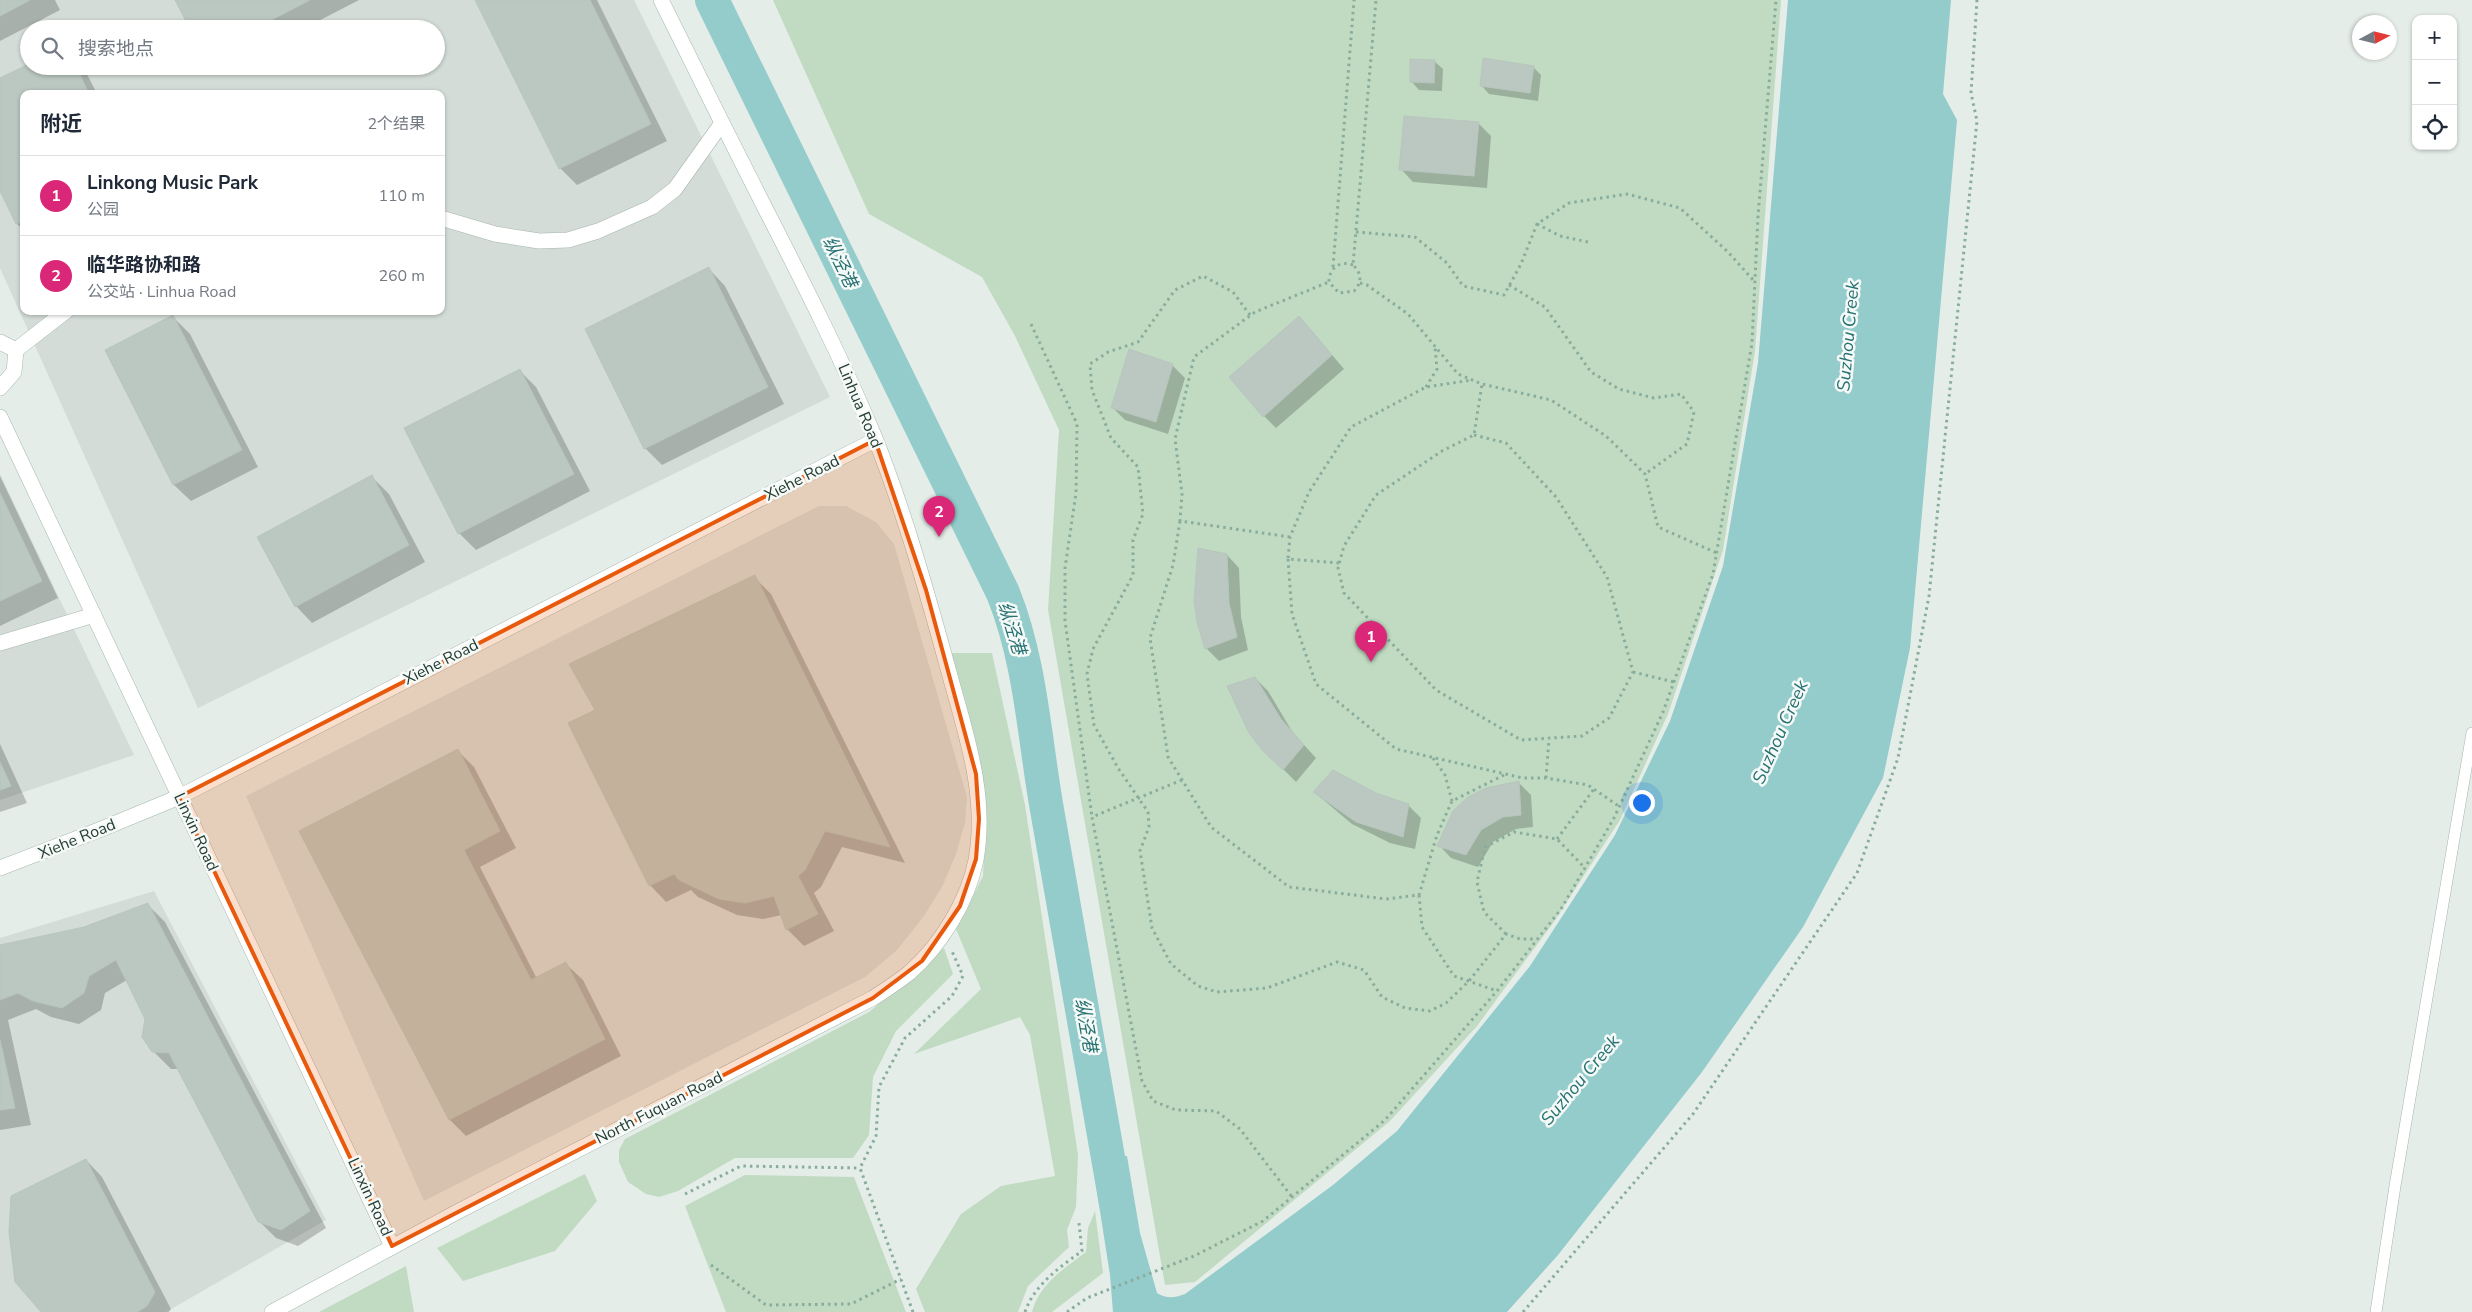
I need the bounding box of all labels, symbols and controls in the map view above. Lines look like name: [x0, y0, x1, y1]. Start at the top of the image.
north arrow: [2352, 15, 2397, 60]
map controls: [2412, 15, 2457, 150]
button: +: [2412, 15, 2457, 60]
search box: [20, 20, 445, 75]
icon: search: [38, 34, 66, 62]
text: 搜索地点: [78, 36, 154, 62]
button: −: [2412, 60, 2457, 105]
button: locate: [2412, 105, 2457, 150]
text: 附近: [40, 110, 82, 138]
text: 2个结果: [367, 113, 425, 135]
text: Linkong Music Park: [87, 170, 258, 196]
text: 1: [51, 185, 61, 207]
text: 110 m: [378, 185, 425, 207]
text: 公园: [87, 199, 119, 221]
water label: 纵泾港: [817, 232, 864, 294]
text: 临华路协和路: [87, 252, 201, 278]
text: 2: [51, 265, 61, 287]
text: 260 m: [378, 265, 425, 287]
water label: Suzhou Creek: [1831, 279, 1865, 392]
text: 公交站 · Linhua Road: [87, 281, 236, 303]
street label: Linhua Road: [832, 361, 888, 451]
street label: Xiehe Road: [761, 450, 843, 506]
pin: 2: [923, 496, 955, 537]
water label: 纵泾港: [993, 599, 1032, 660]
pin: 1: [1355, 621, 1387, 662]
street label: Xiehe Road: [400, 634, 482, 690]
water label: Suzhou Creek: [1746, 675, 1814, 788]
street label: Linxin Road: [168, 789, 224, 875]
your location: [1629, 790, 1655, 816]
street label: Xiehe Road: [35, 814, 119, 864]
water label: 纵泾港: [1069, 996, 1103, 1057]
water label: Suzhou Creek: [1535, 1029, 1626, 1130]
street label: North Fuquan Road: [591, 1066, 727, 1150]
street label: Linxin Road: [342, 1154, 398, 1240]

